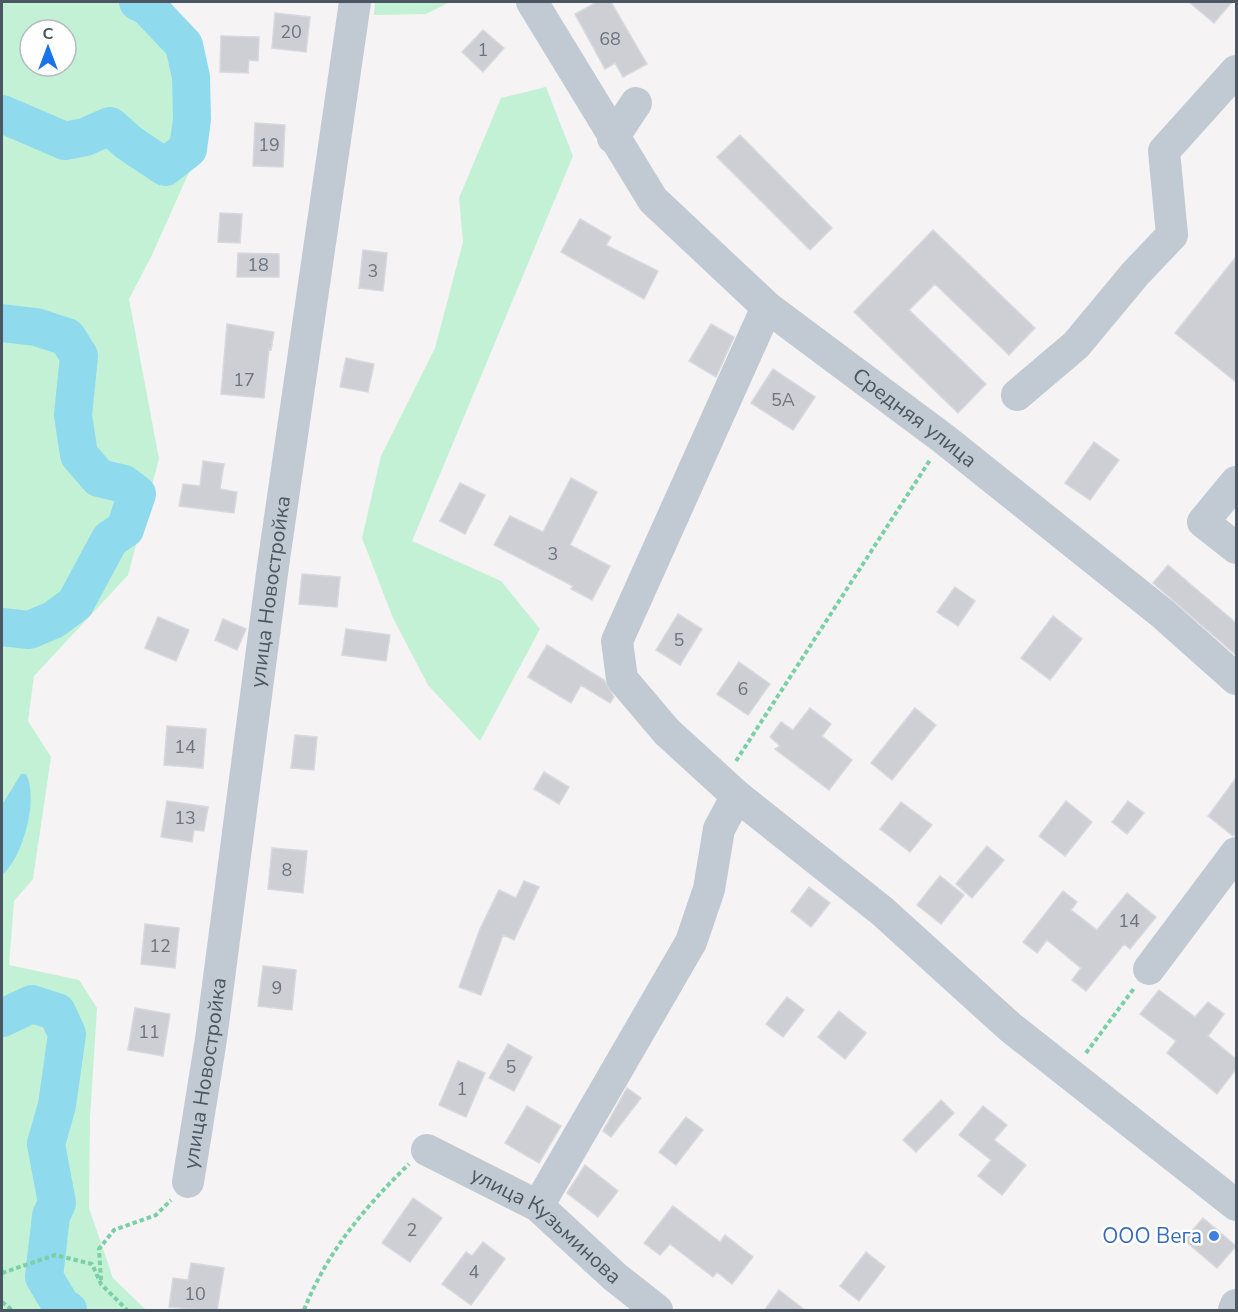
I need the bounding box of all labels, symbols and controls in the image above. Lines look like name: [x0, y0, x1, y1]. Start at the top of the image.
north arrow: [18, 18, 78, 78]
house number: 20: [280, 20, 302, 44]
text: С: [43, 23, 54, 45]
house number: 68: [599, 27, 621, 51]
house number: 1: [478, 38, 488, 62]
house number: 19: [258, 133, 280, 157]
house number: 18: [247, 253, 269, 277]
house number: 3: [368, 259, 378, 283]
street label: Средняя улица: [847, 361, 983, 474]
house number: 17: [233, 368, 255, 392]
house number: 5А: [771, 388, 795, 412]
street label: улица Новостройка: [243, 494, 297, 689]
house number: 3: [548, 542, 558, 566]
house number: 5: [674, 628, 684, 652]
house number: 6: [738, 677, 748, 701]
house number: 14: [174, 735, 196, 759]
house number: 13: [174, 806, 196, 830]
house number: 8: [282, 858, 292, 882]
house number: 14: [1118, 909, 1140, 933]
house number: 12: [149, 934, 171, 958]
street label: улица Новостройка: [176, 976, 233, 1171]
house number: 9: [272, 976, 282, 1000]
house number: 11: [138, 1020, 160, 1044]
house number: 5: [506, 1055, 516, 1079]
house number: 1: [457, 1077, 467, 1101]
street label: улица Кузьминова: [466, 1160, 628, 1290]
house number: 2: [407, 1218, 417, 1242]
place label: ООО Вега: [1102, 1222, 1202, 1250]
marker: ООО Вега: [1207, 1229, 1221, 1243]
house number: 4: [469, 1260, 480, 1284]
house number: 10: [184, 1282, 206, 1306]

